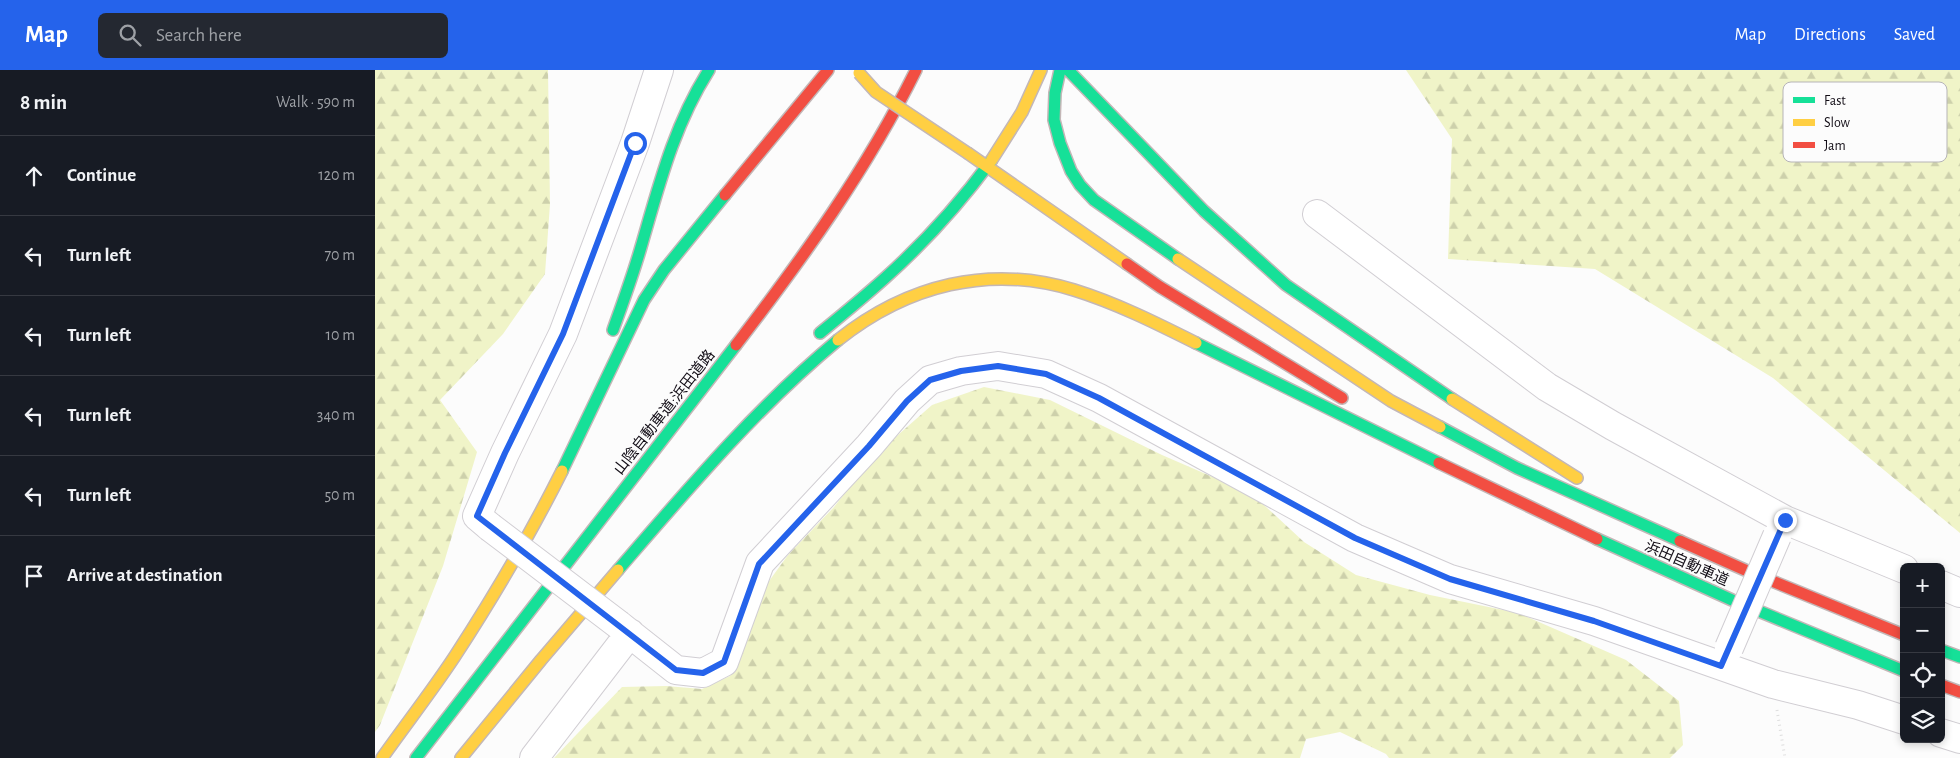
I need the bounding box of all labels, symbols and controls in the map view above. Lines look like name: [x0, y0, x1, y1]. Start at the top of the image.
search box: [98, 13, 448, 58]
icon: search: [116, 21, 144, 49]
text: Map: [25, 23, 68, 47]
text: Search here: [156, 26, 242, 45]
text: Map: [1735, 26, 1766, 44]
text: Directions: [1794, 26, 1866, 44]
text: Saved: [1894, 26, 1935, 44]
legend: [1783, 82, 1947, 162]
text: 8 min: [20, 92, 67, 113]
text: Walk · 590 m: [276, 94, 355, 110]
text: Fast: [1824, 94, 1846, 108]
text: Slow: [1824, 116, 1851, 130]
route start: [624, 132, 647, 155]
text: Jam: [1824, 139, 1846, 153]
icon: ahead: [20, 162, 48, 190]
text: Continue: [67, 166, 136, 185]
text: 120 m: [318, 167, 355, 183]
icon: left: [20, 242, 48, 270]
text: Turn left: [67, 246, 131, 265]
text: 70 m: [324, 247, 355, 263]
icon: left: [20, 322, 48, 350]
text: Turn left: [67, 326, 131, 345]
text: 10 m: [326, 327, 355, 343]
street label: 山陰自動車道;浜田道路: [610, 347, 718, 477]
icon: left: [20, 402, 48, 430]
text: Turn left: [67, 406, 131, 425]
text: 340 m: [317, 407, 355, 423]
icon: left: [20, 482, 48, 510]
text: Turn left: [67, 486, 131, 505]
text: 50 m: [324, 487, 355, 503]
route end: [1774, 509, 1797, 532]
street label: 浜田自動車道: [1643, 537, 1731, 589]
icon: arrive: [20, 562, 48, 590]
map controls: [1900, 563, 1945, 743]
button: +: [1900, 563, 1945, 608]
text: Arrive at destination: [67, 566, 223, 585]
button: −: [1900, 608, 1945, 653]
button: locate: [1900, 653, 1945, 698]
button: layers: [1900, 698, 1945, 743]

